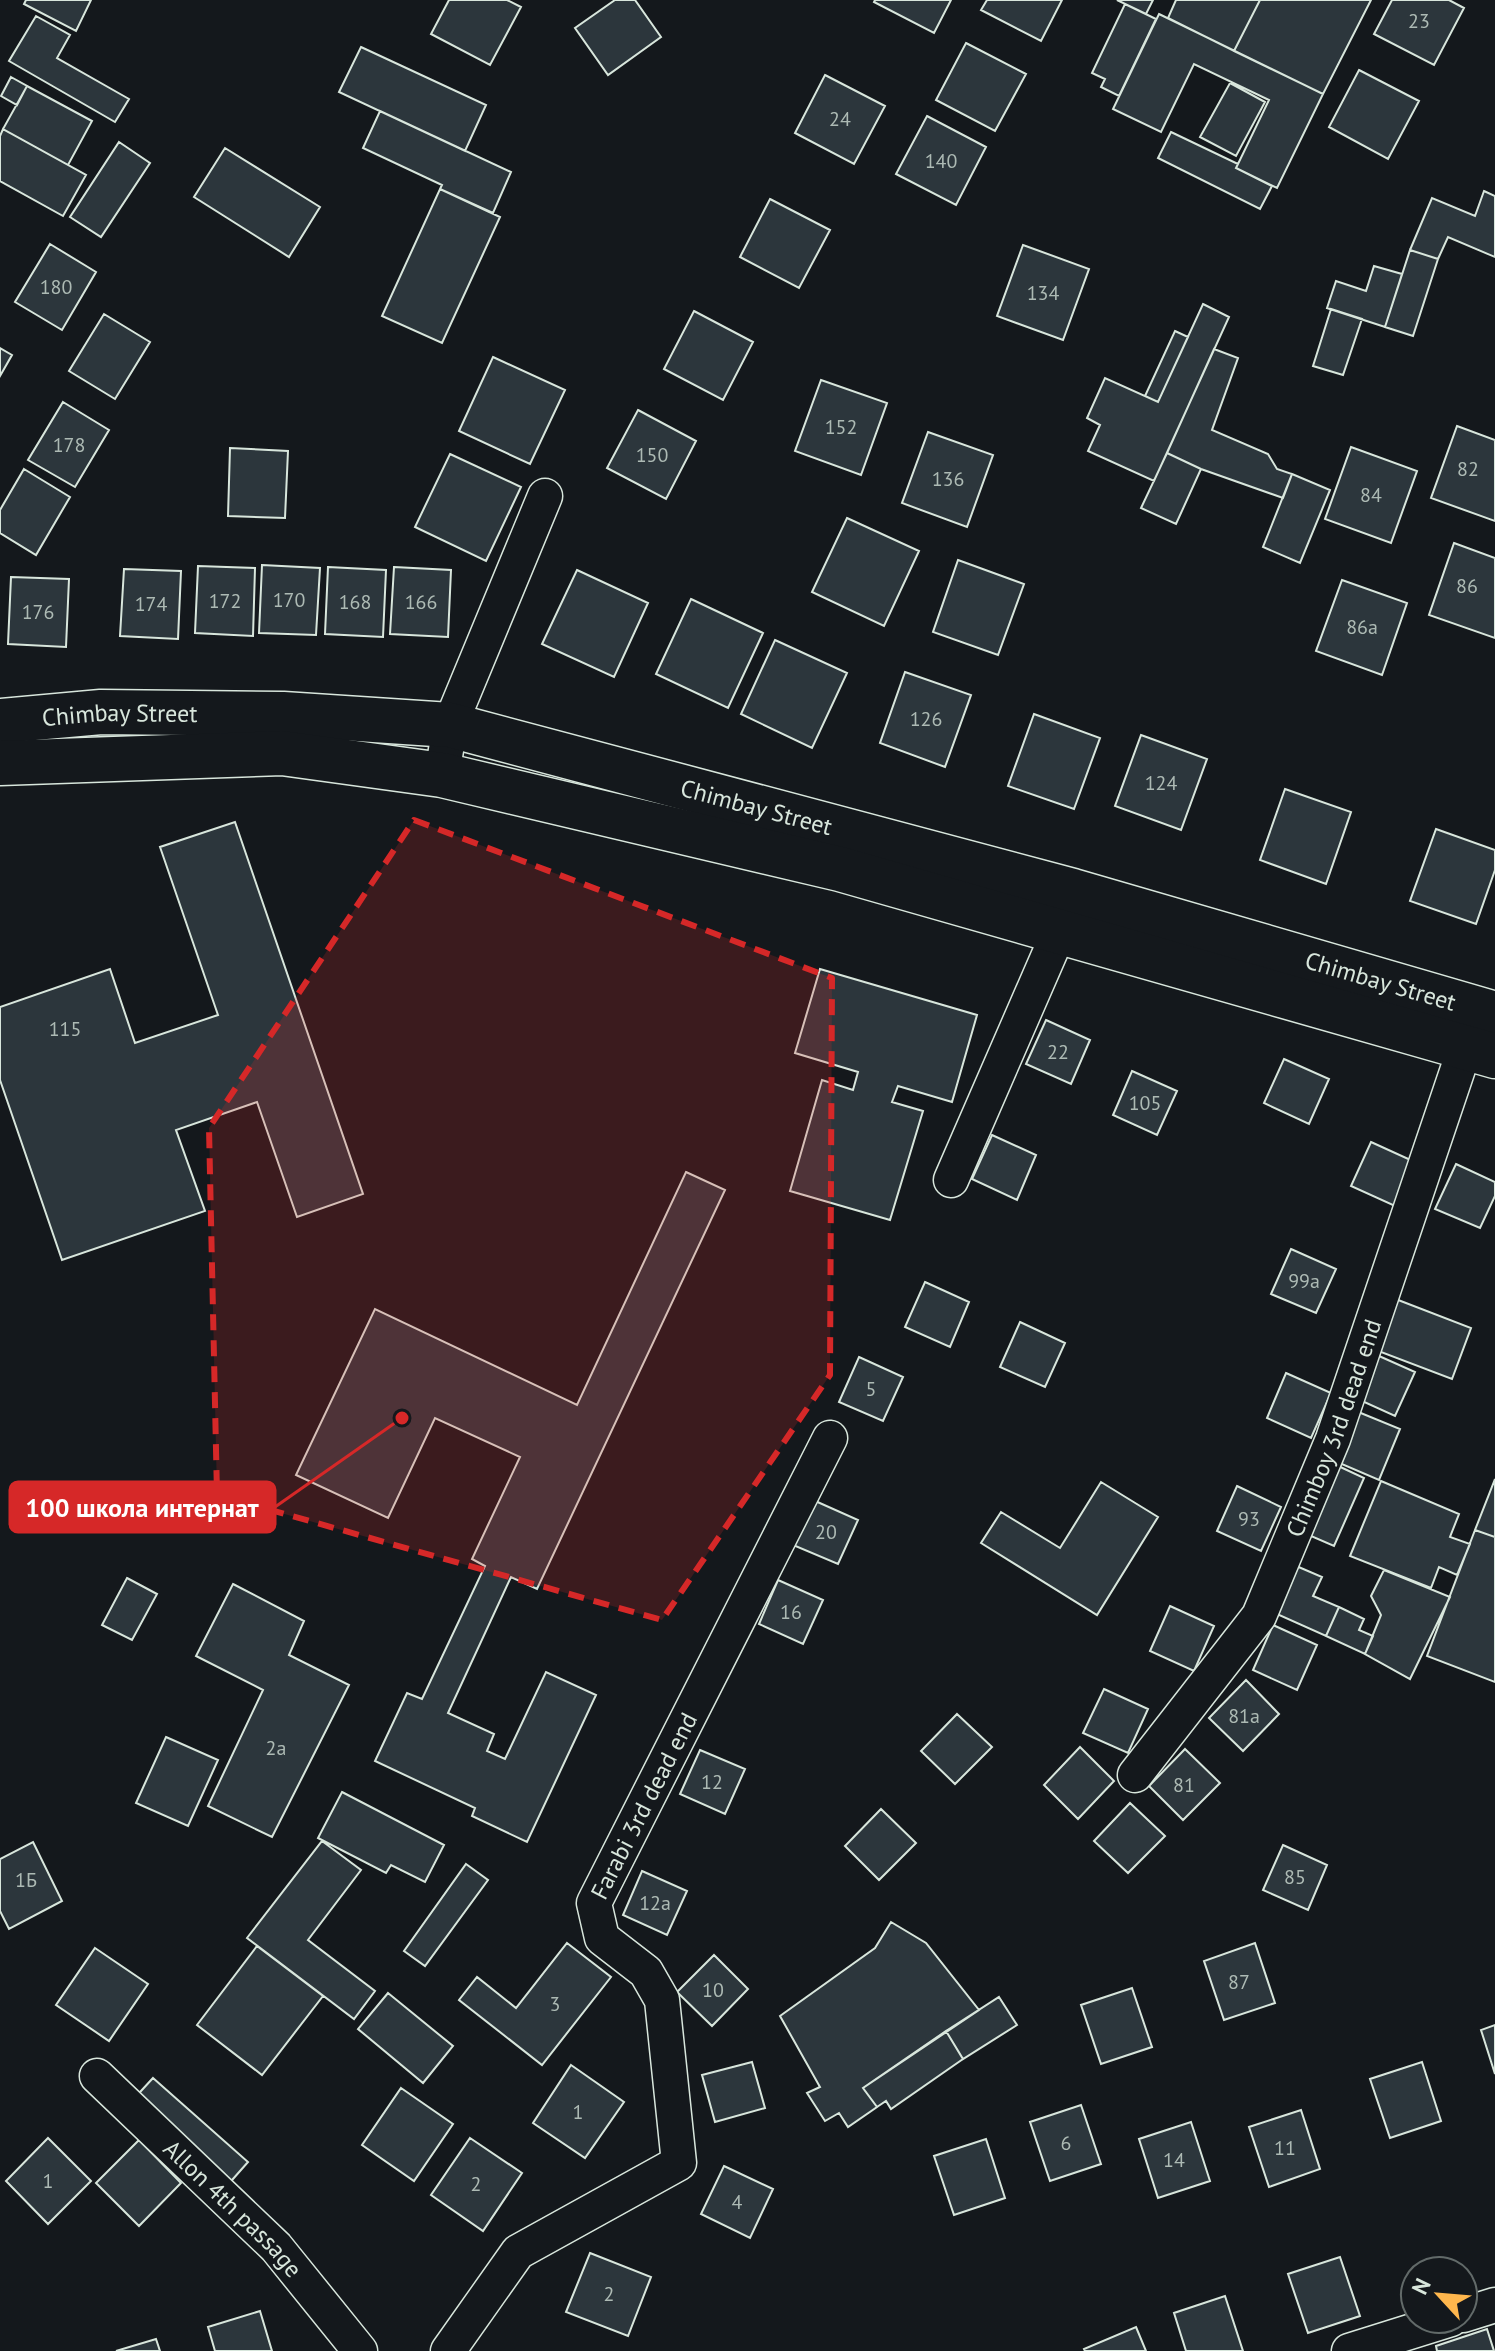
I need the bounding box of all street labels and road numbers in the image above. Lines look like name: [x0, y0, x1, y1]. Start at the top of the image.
street label: Chimbay Street: [41, 696, 198, 733]
street label: Chimbay Street: [677, 772, 836, 842]
street label: Chimbay Street: [1302, 944, 1460, 1017]
street label: Chimboy 3rd dead end: [1278, 1315, 1388, 1542]
street label: Farabi 3rd dead end: [583, 1707, 704, 1904]
street label: Allon 4th passage: [157, 2133, 310, 2283]

